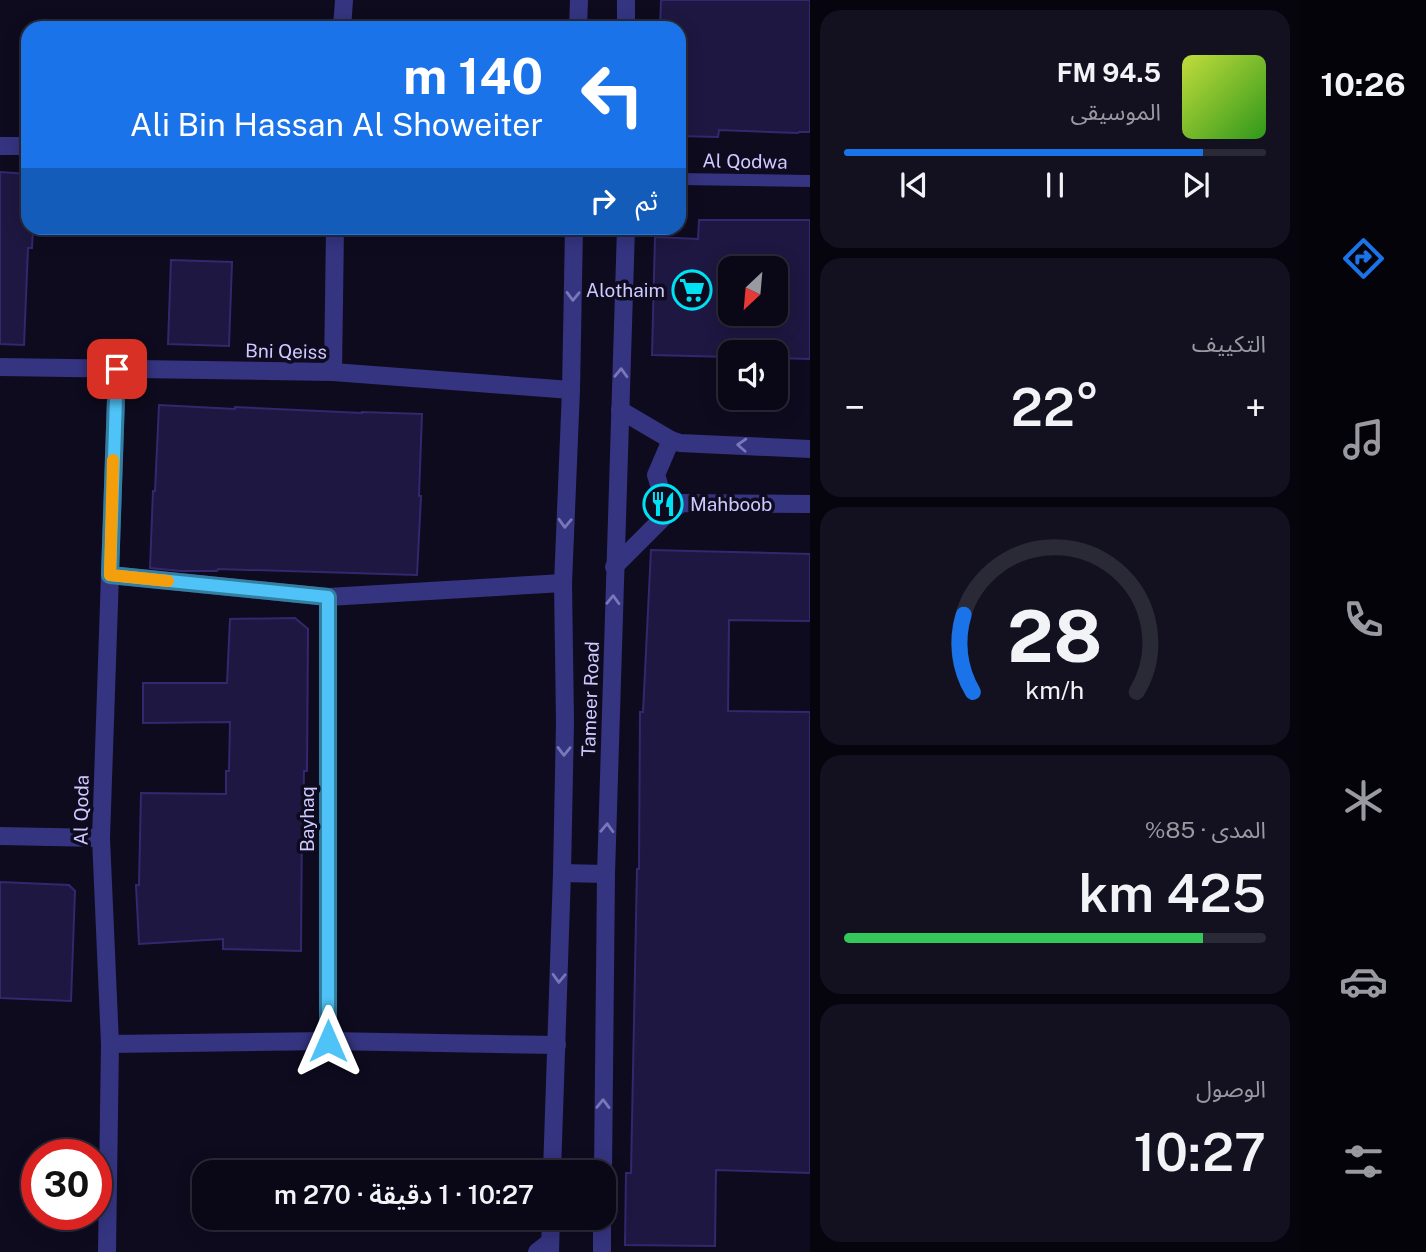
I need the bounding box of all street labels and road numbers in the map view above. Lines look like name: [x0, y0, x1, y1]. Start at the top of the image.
street label: Al Qodwa: [702, 149, 788, 173]
street label: Bni Qeiss: [245, 339, 327, 363]
street label: Tameer Road: [577, 641, 603, 757]
street label: Al Qoda: [69, 775, 93, 845]
street label: Bayhaq: [296, 786, 318, 852]

